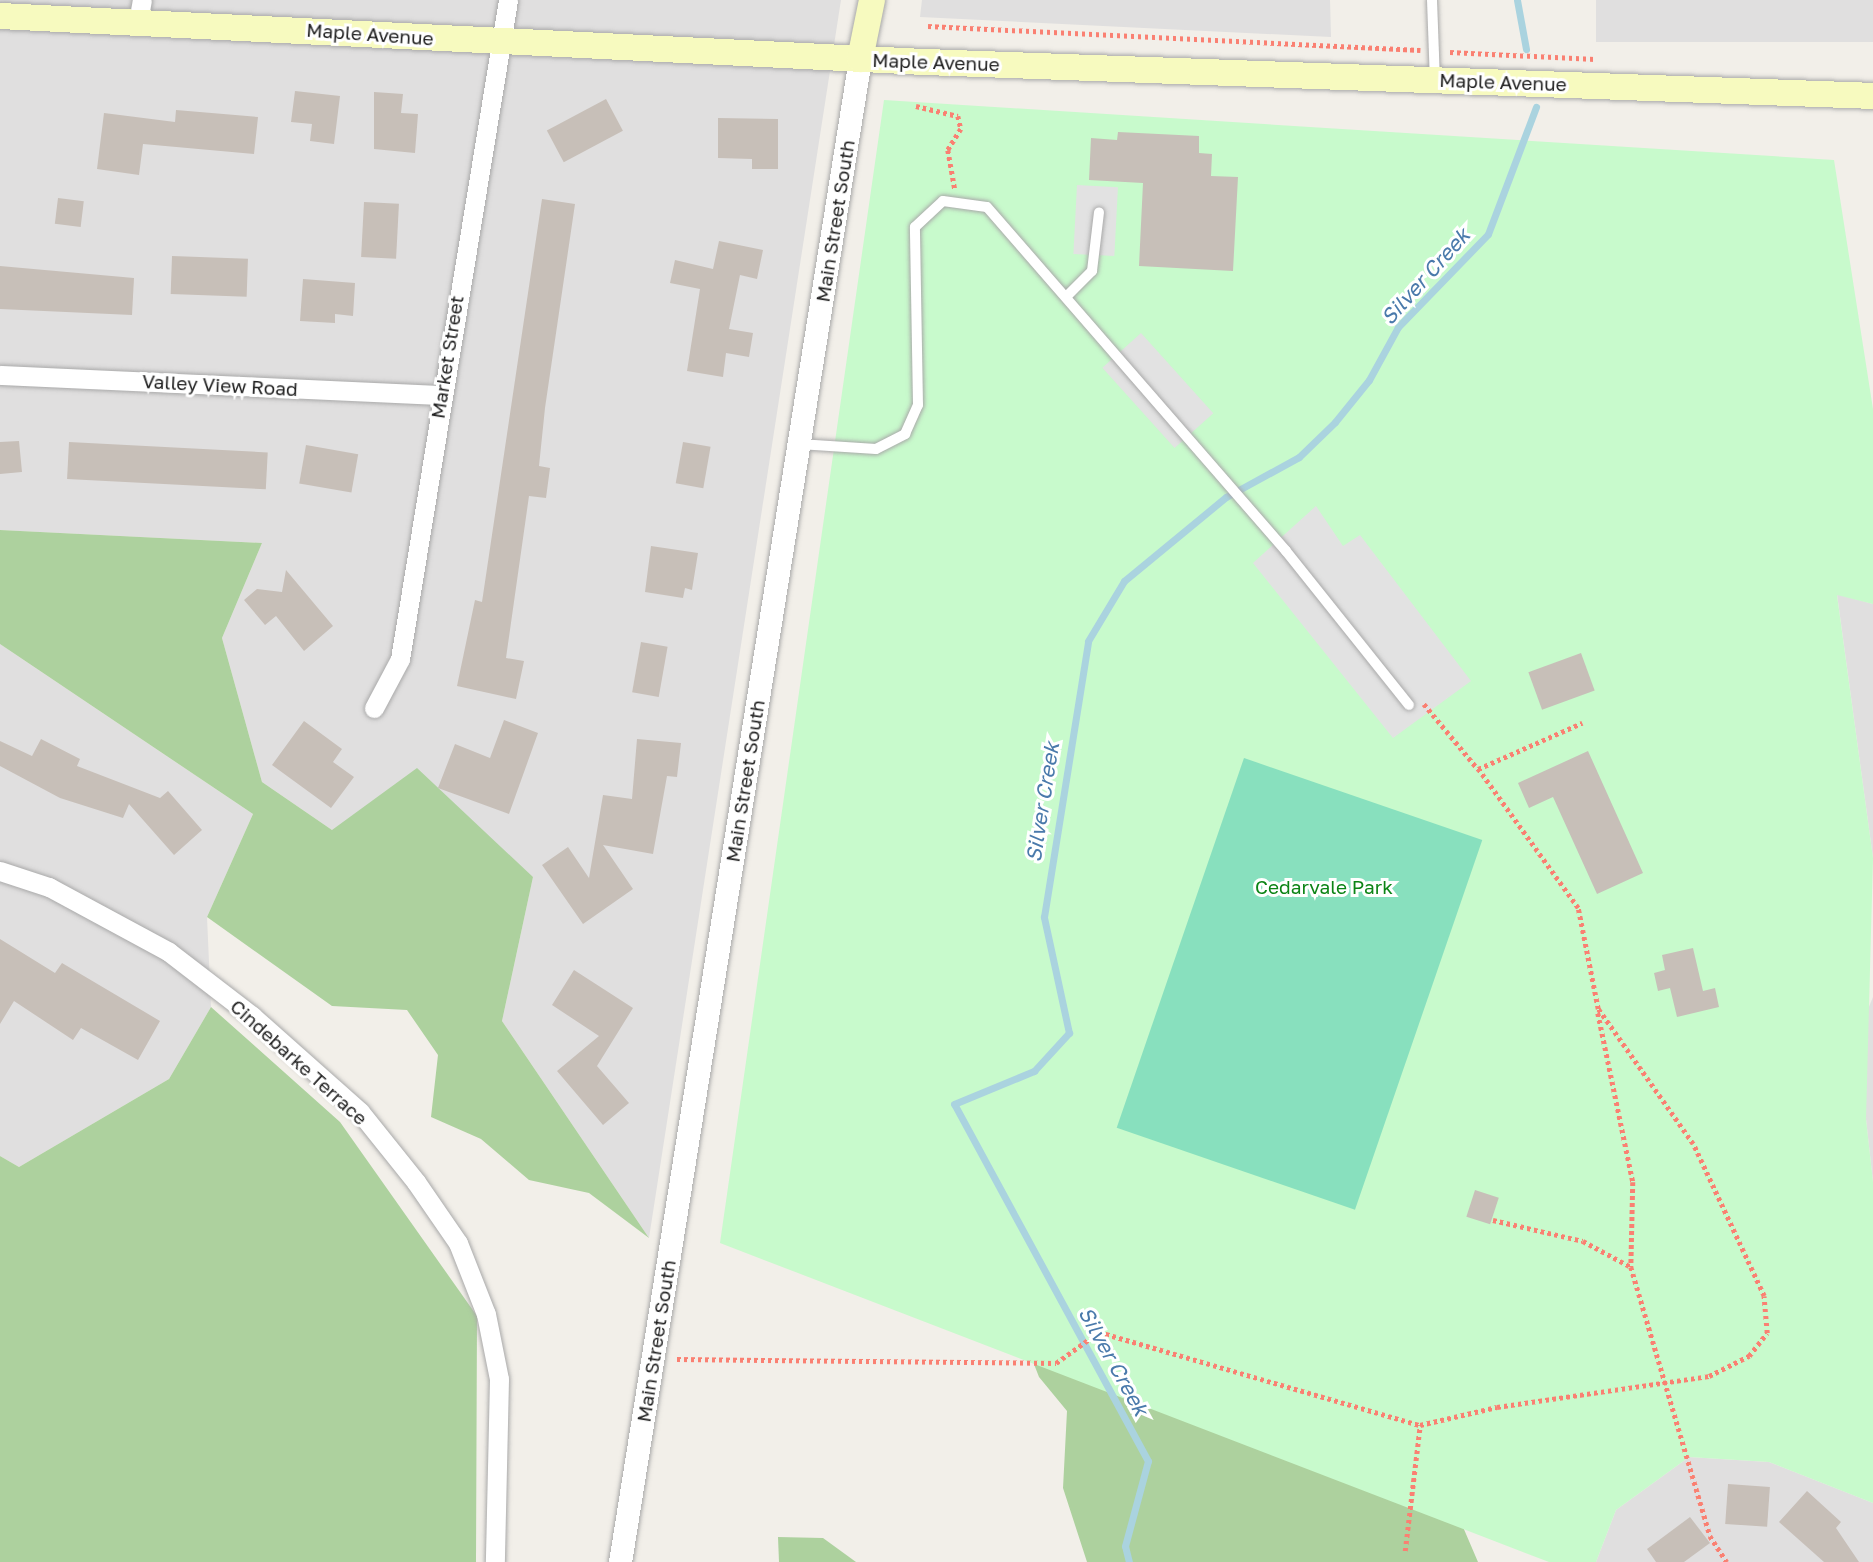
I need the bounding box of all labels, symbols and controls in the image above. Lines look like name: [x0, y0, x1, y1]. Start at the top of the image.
street label: Maple Avenue: [306, 18, 434, 50]
street label: Maple Avenue: [872, 48, 1000, 76]
street label: Maple Avenue: [1439, 68, 1567, 96]
street label: Main Street South: [811, 138, 859, 304]
water label: Silver Creek: [1375, 223, 1475, 329]
street label: Market Street: [426, 294, 468, 420]
street label: Valley View Road: [142, 370, 298, 400]
street label: Main Street South: [721, 698, 769, 864]
water label: Silver Creek: [1020, 740, 1064, 864]
park label: Cedarvale Park: [1255, 876, 1393, 898]
street label: Cindebarke Terrace: [226, 995, 372, 1129]
street label: Main Street South: [632, 1258, 680, 1424]
water label: Silver Creek: [1074, 1302, 1154, 1420]

